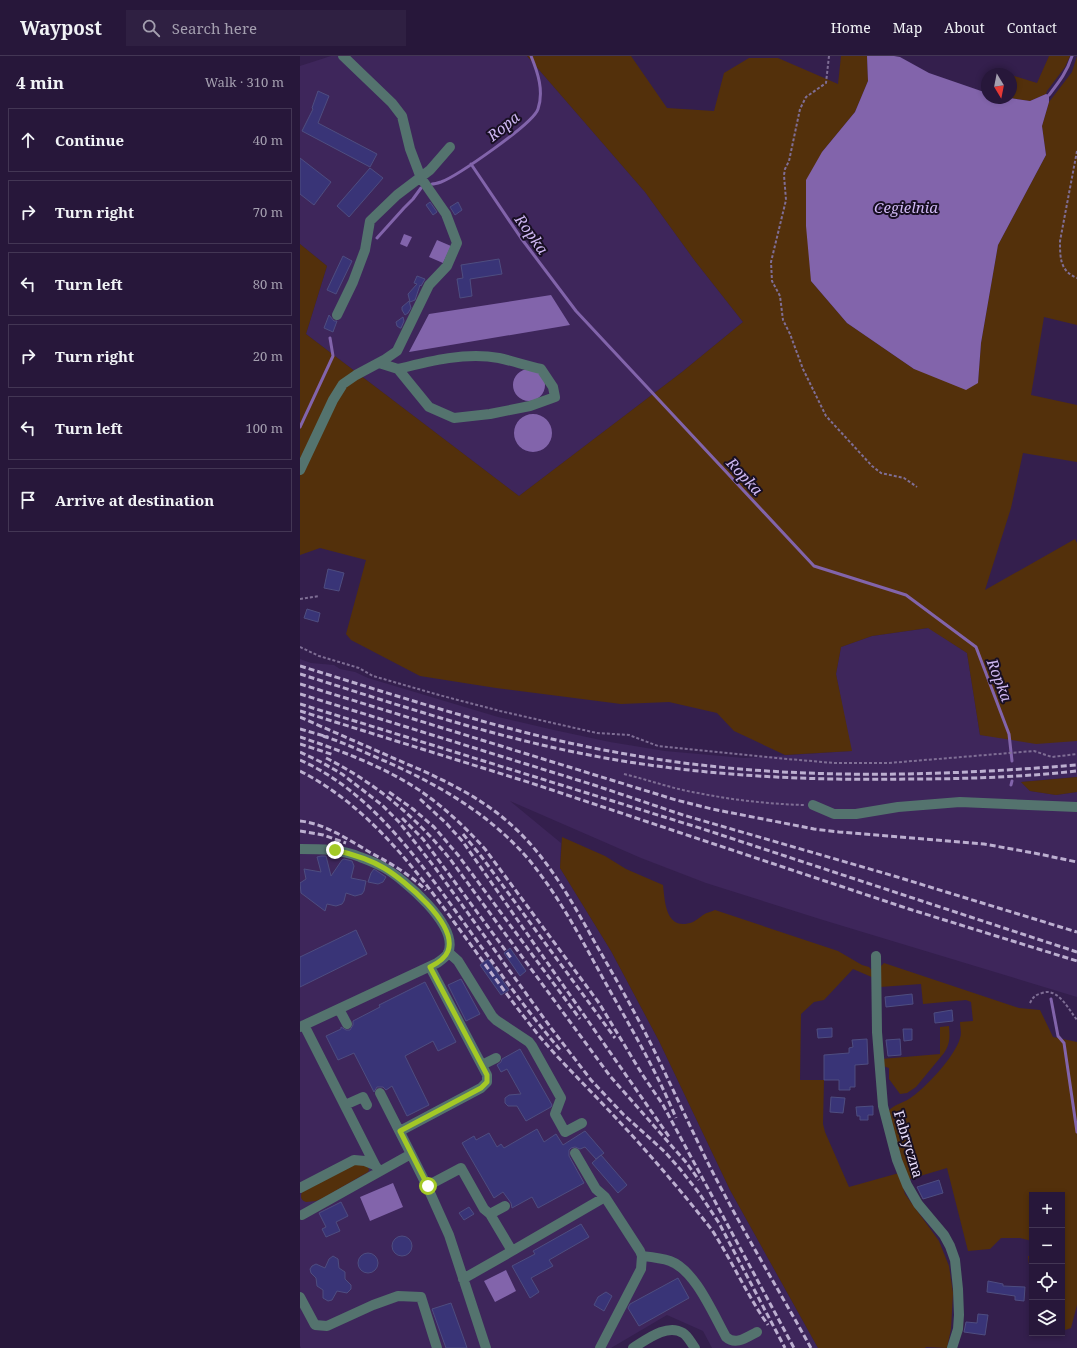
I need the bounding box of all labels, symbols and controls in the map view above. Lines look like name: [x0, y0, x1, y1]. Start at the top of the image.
search box: [126, 10, 406, 46]
text: Waypost: [20, 15, 102, 41]
icon: search: [140, 17, 162, 39]
text: Search here: [172, 18, 257, 38]
text: Home: [831, 18, 871, 37]
text: Map: [893, 18, 922, 37]
text: About: [944, 18, 985, 37]
text: Contact: [1007, 18, 1057, 37]
north arrow: [981, 68, 1017, 104]
text: 4 min: [16, 71, 64, 94]
text: Walk · 310 m: [205, 73, 284, 91]
water label: Ropa: [482, 107, 523, 146]
icon: ahead: [17, 129, 39, 151]
text: Continue: [55, 130, 124, 150]
text: 40 m: [253, 131, 283, 149]
water label: Cegielnia: [874, 197, 938, 217]
icon: right: [17, 201, 39, 223]
text: Turn right: [55, 202, 134, 222]
text: 70 m: [253, 203, 283, 221]
water label: Ropka: [510, 209, 553, 258]
icon: left: [17, 273, 39, 295]
text: Turn left: [55, 274, 123, 294]
text: 80 m: [253, 275, 283, 293]
icon: right: [17, 345, 39, 367]
text: Turn right: [55, 346, 134, 366]
text: 20 m: [253, 347, 283, 365]
icon: left: [17, 417, 39, 439]
text: Turn left: [55, 418, 123, 438]
text: 100 m: [246, 419, 283, 437]
water label: Ropka: [722, 452, 768, 499]
icon: arrive: [17, 489, 39, 511]
text: Arrive at destination: [55, 490, 214, 510]
water label: Ropka: [982, 655, 1017, 705]
route end: [326, 841, 344, 859]
street label: Fabryczna: [890, 1108, 928, 1180]
route start: [419, 1177, 437, 1195]
map controls: [1029, 1192, 1065, 1336]
button: +: [1029, 1192, 1065, 1228]
button: −: [1029, 1228, 1065, 1264]
button: locate: [1029, 1264, 1065, 1300]
button: layers: [1029, 1300, 1065, 1336]

